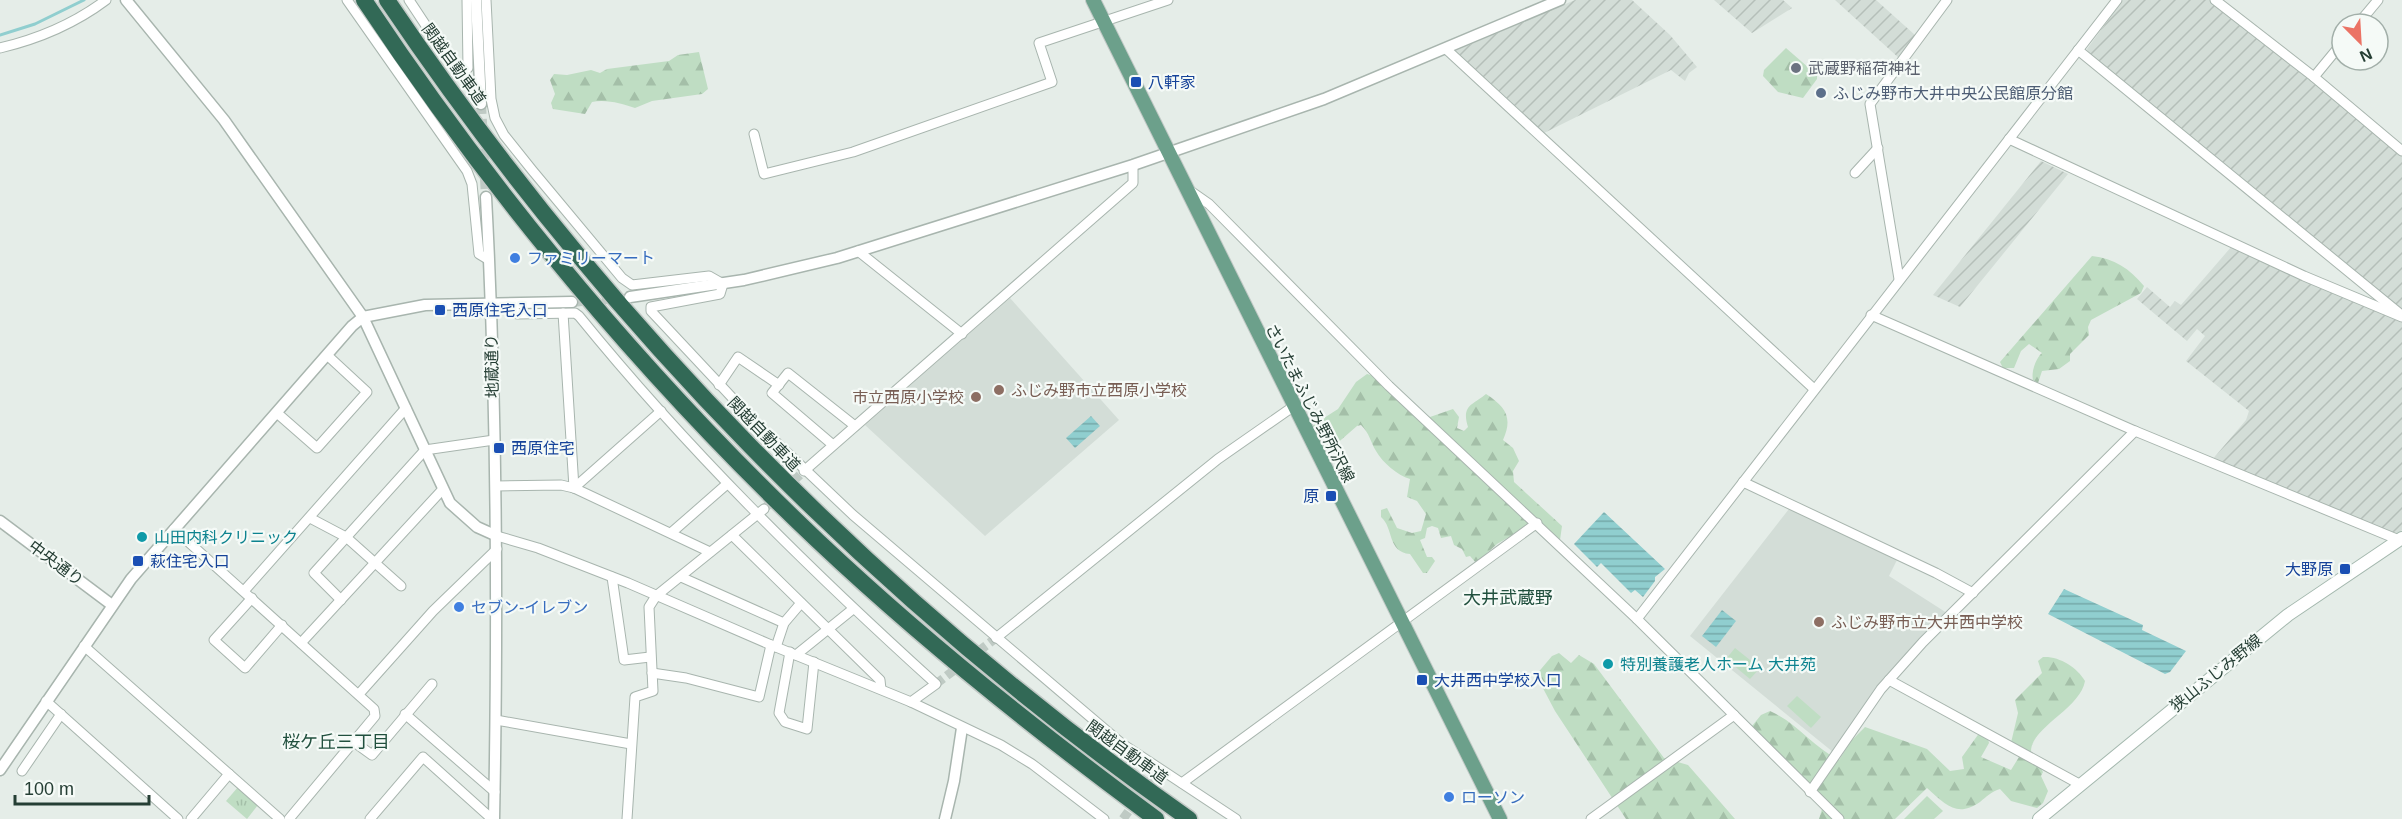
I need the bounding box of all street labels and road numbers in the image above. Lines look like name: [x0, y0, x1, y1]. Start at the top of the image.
street label: 関越自動車道: [419, 20, 489, 108]
street label: さいたまふじみ野所沢線: [1263, 321, 1357, 485]
street label: 地蔵通り: [483, 334, 501, 398]
street label: 関越自動車道: [725, 394, 803, 474]
street label: 中央通り: [25, 537, 87, 589]
street label: 狭山ふじみ野線: [2167, 631, 2265, 715]
street label: 関越自動車道: [1083, 717, 1171, 787]

